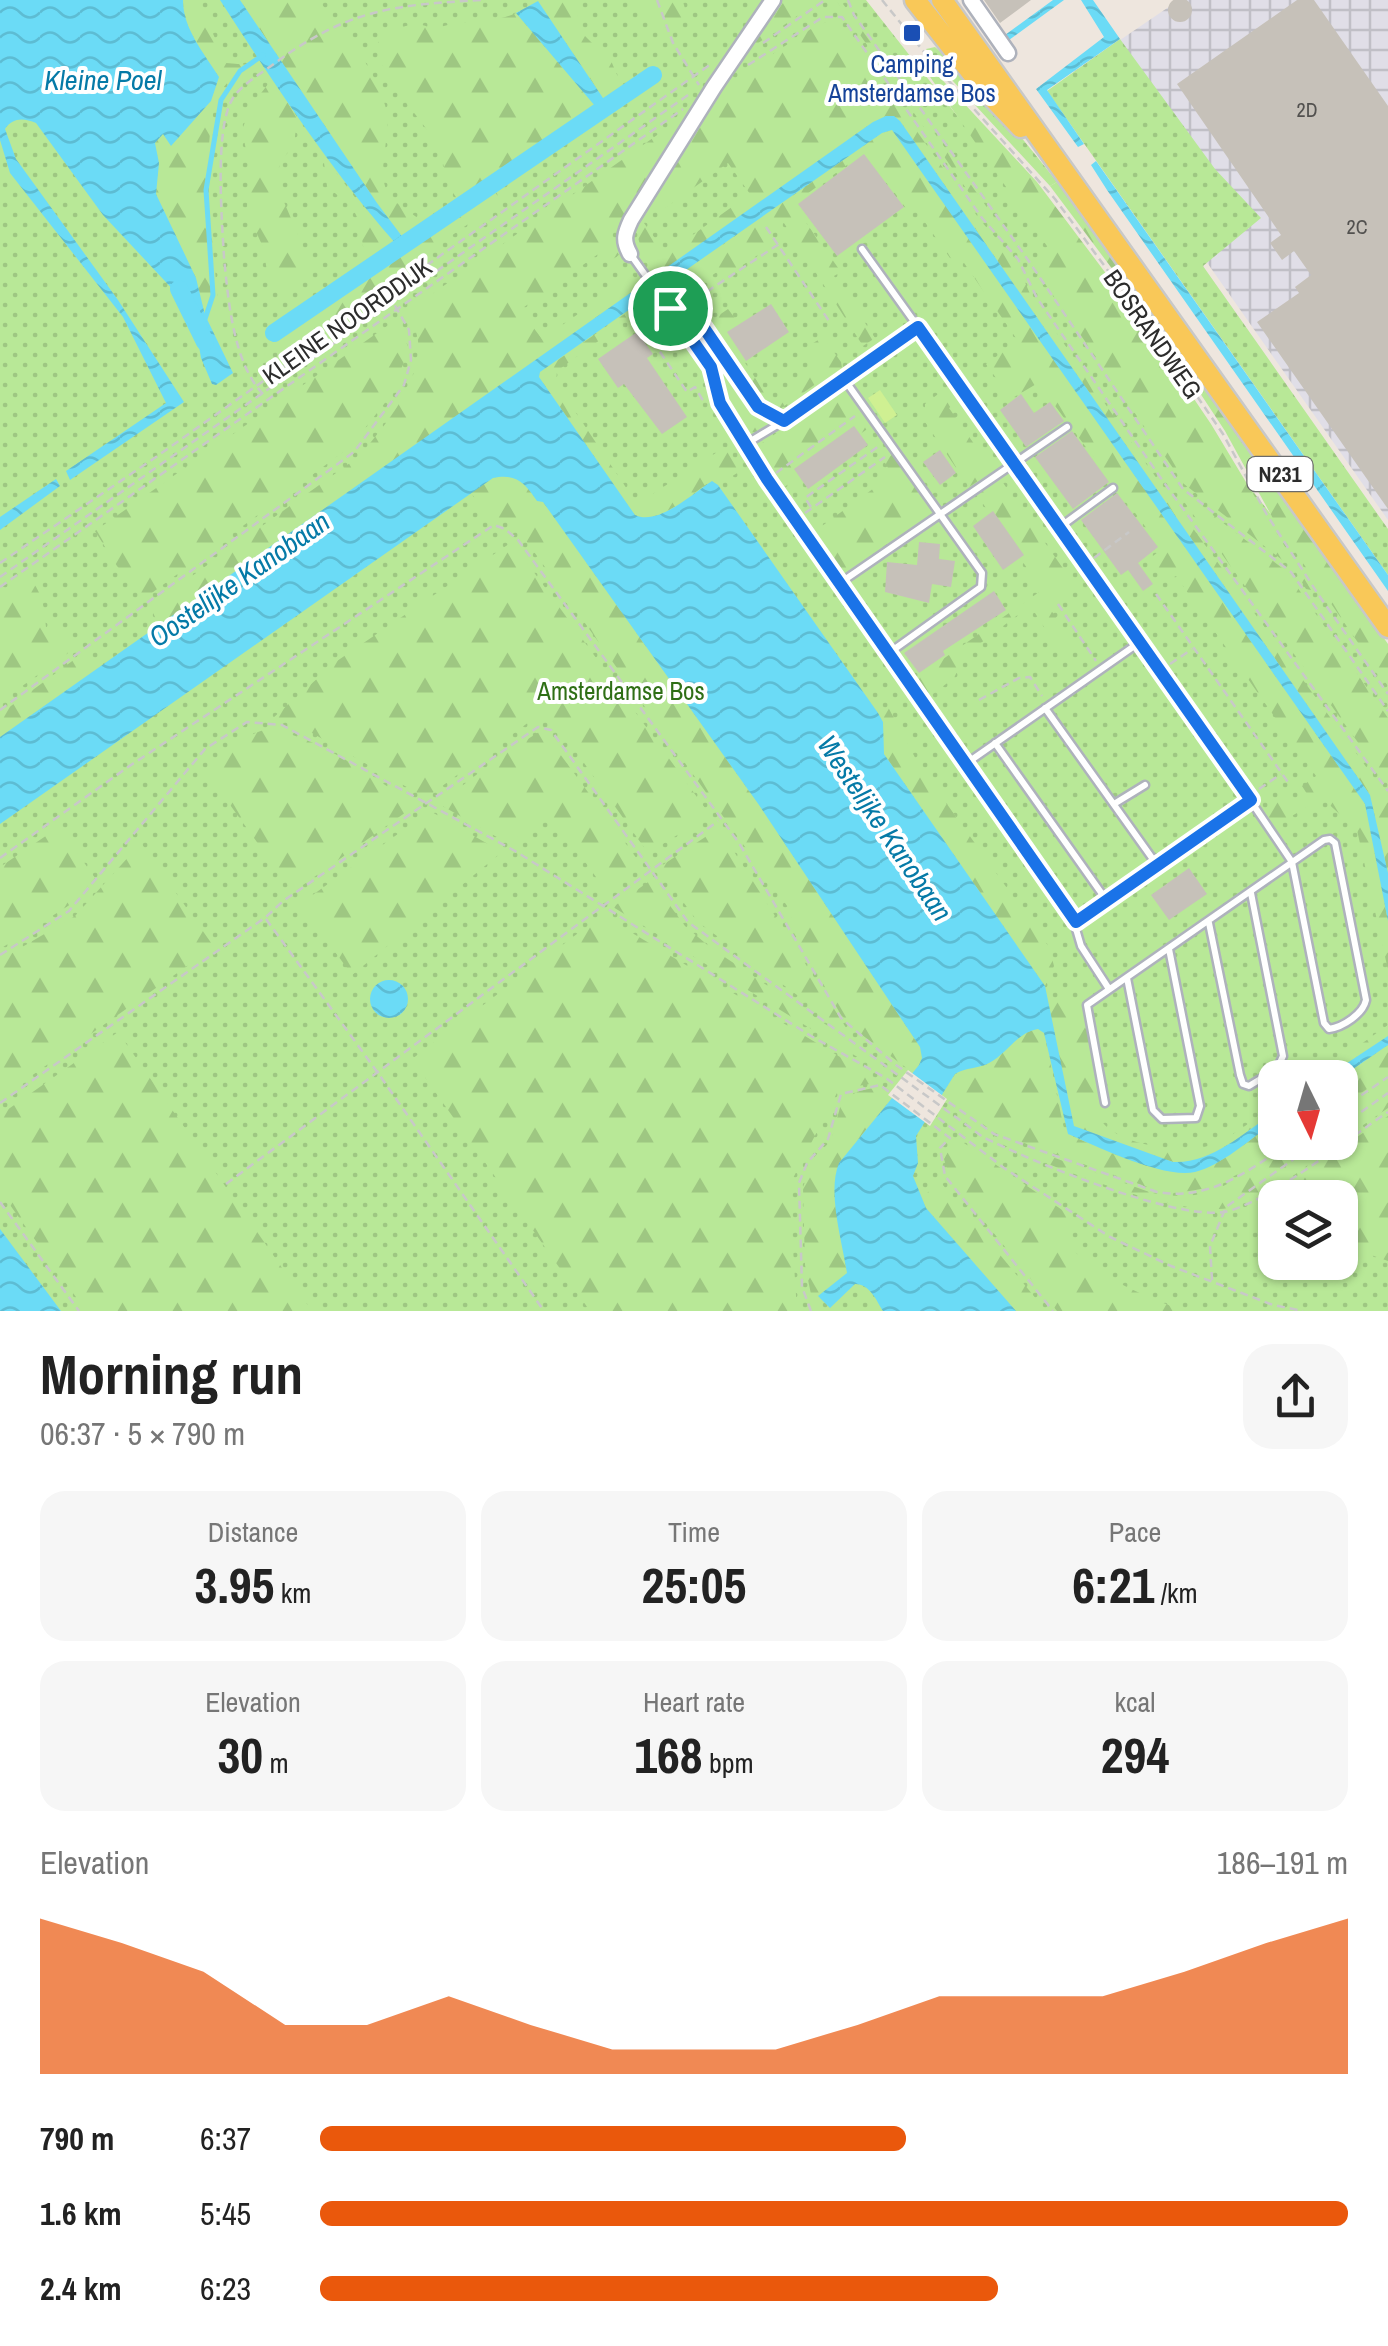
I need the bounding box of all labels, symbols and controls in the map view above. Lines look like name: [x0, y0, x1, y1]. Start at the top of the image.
marker: Camping Amsterdamse Bos: [901, 22, 923, 44]
place label: Camping Amsterdamse Bos: [827, 47, 996, 110]
water label: Kleine Poel: [44, 61, 163, 99]
house number: 2D: [1297, 96, 1317, 123]
house number: 2C: [1347, 213, 1368, 240]
street label: KLEINE NOORDDIJK: [256, 250, 439, 392]
street label: BOSRANDWEG: [1096, 263, 1210, 405]
pin: [628, 266, 713, 351]
icon: arrive: [643, 281, 698, 336]
road number: N231: [1248, 457, 1312, 491]
water label: Oostelijke Kanobaan: [141, 502, 337, 656]
park label: Amsterdamse Bos: [536, 674, 705, 708]
water label: Westelijke Kanobaan: [809, 728, 961, 928]
north arrow: [1258, 1060, 1358, 1160]
map controls: [1258, 1060, 1358, 1280]
button: layers: [1258, 1180, 1358, 1280]
text: Morning run: [40, 1337, 303, 1411]
button: share: [1243, 1344, 1348, 1449]
text: 06:37 · 5 × 790 m: [40, 1412, 245, 1455]
text: Distance: [208, 1513, 298, 1551]
text: Time: [668, 1513, 720, 1551]
text: Pace: [1109, 1513, 1161, 1551]
text: 3.95: [195, 1551, 274, 1619]
text: 25:05: [642, 1551, 746, 1619]
text: 6:21: [1072, 1551, 1154, 1619]
text: km: [274, 1574, 311, 1612]
text: /km: [1154, 1574, 1198, 1612]
text: Elevation: [205, 1683, 301, 1721]
text: Heart rate: [643, 1683, 745, 1721]
text: kcal: [1115, 1683, 1155, 1721]
text: 30: [217, 1721, 263, 1789]
text: 168: [634, 1721, 703, 1789]
text: 294: [1101, 1721, 1169, 1789]
text: m: [263, 1744, 289, 1782]
text: bpm: [703, 1744, 754, 1782]
text: Elevation: [40, 1841, 149, 1884]
text: 186–191 m: [1217, 1841, 1348, 1884]
text: 790 m: [40, 2117, 114, 2160]
text: 6:37: [200, 2117, 251, 2160]
text: 1.6 km: [40, 2192, 122, 2235]
text: 5:45: [200, 2192, 251, 2235]
text: 2.4 km: [40, 2267, 122, 2310]
text: 6:23: [200, 2267, 251, 2310]

